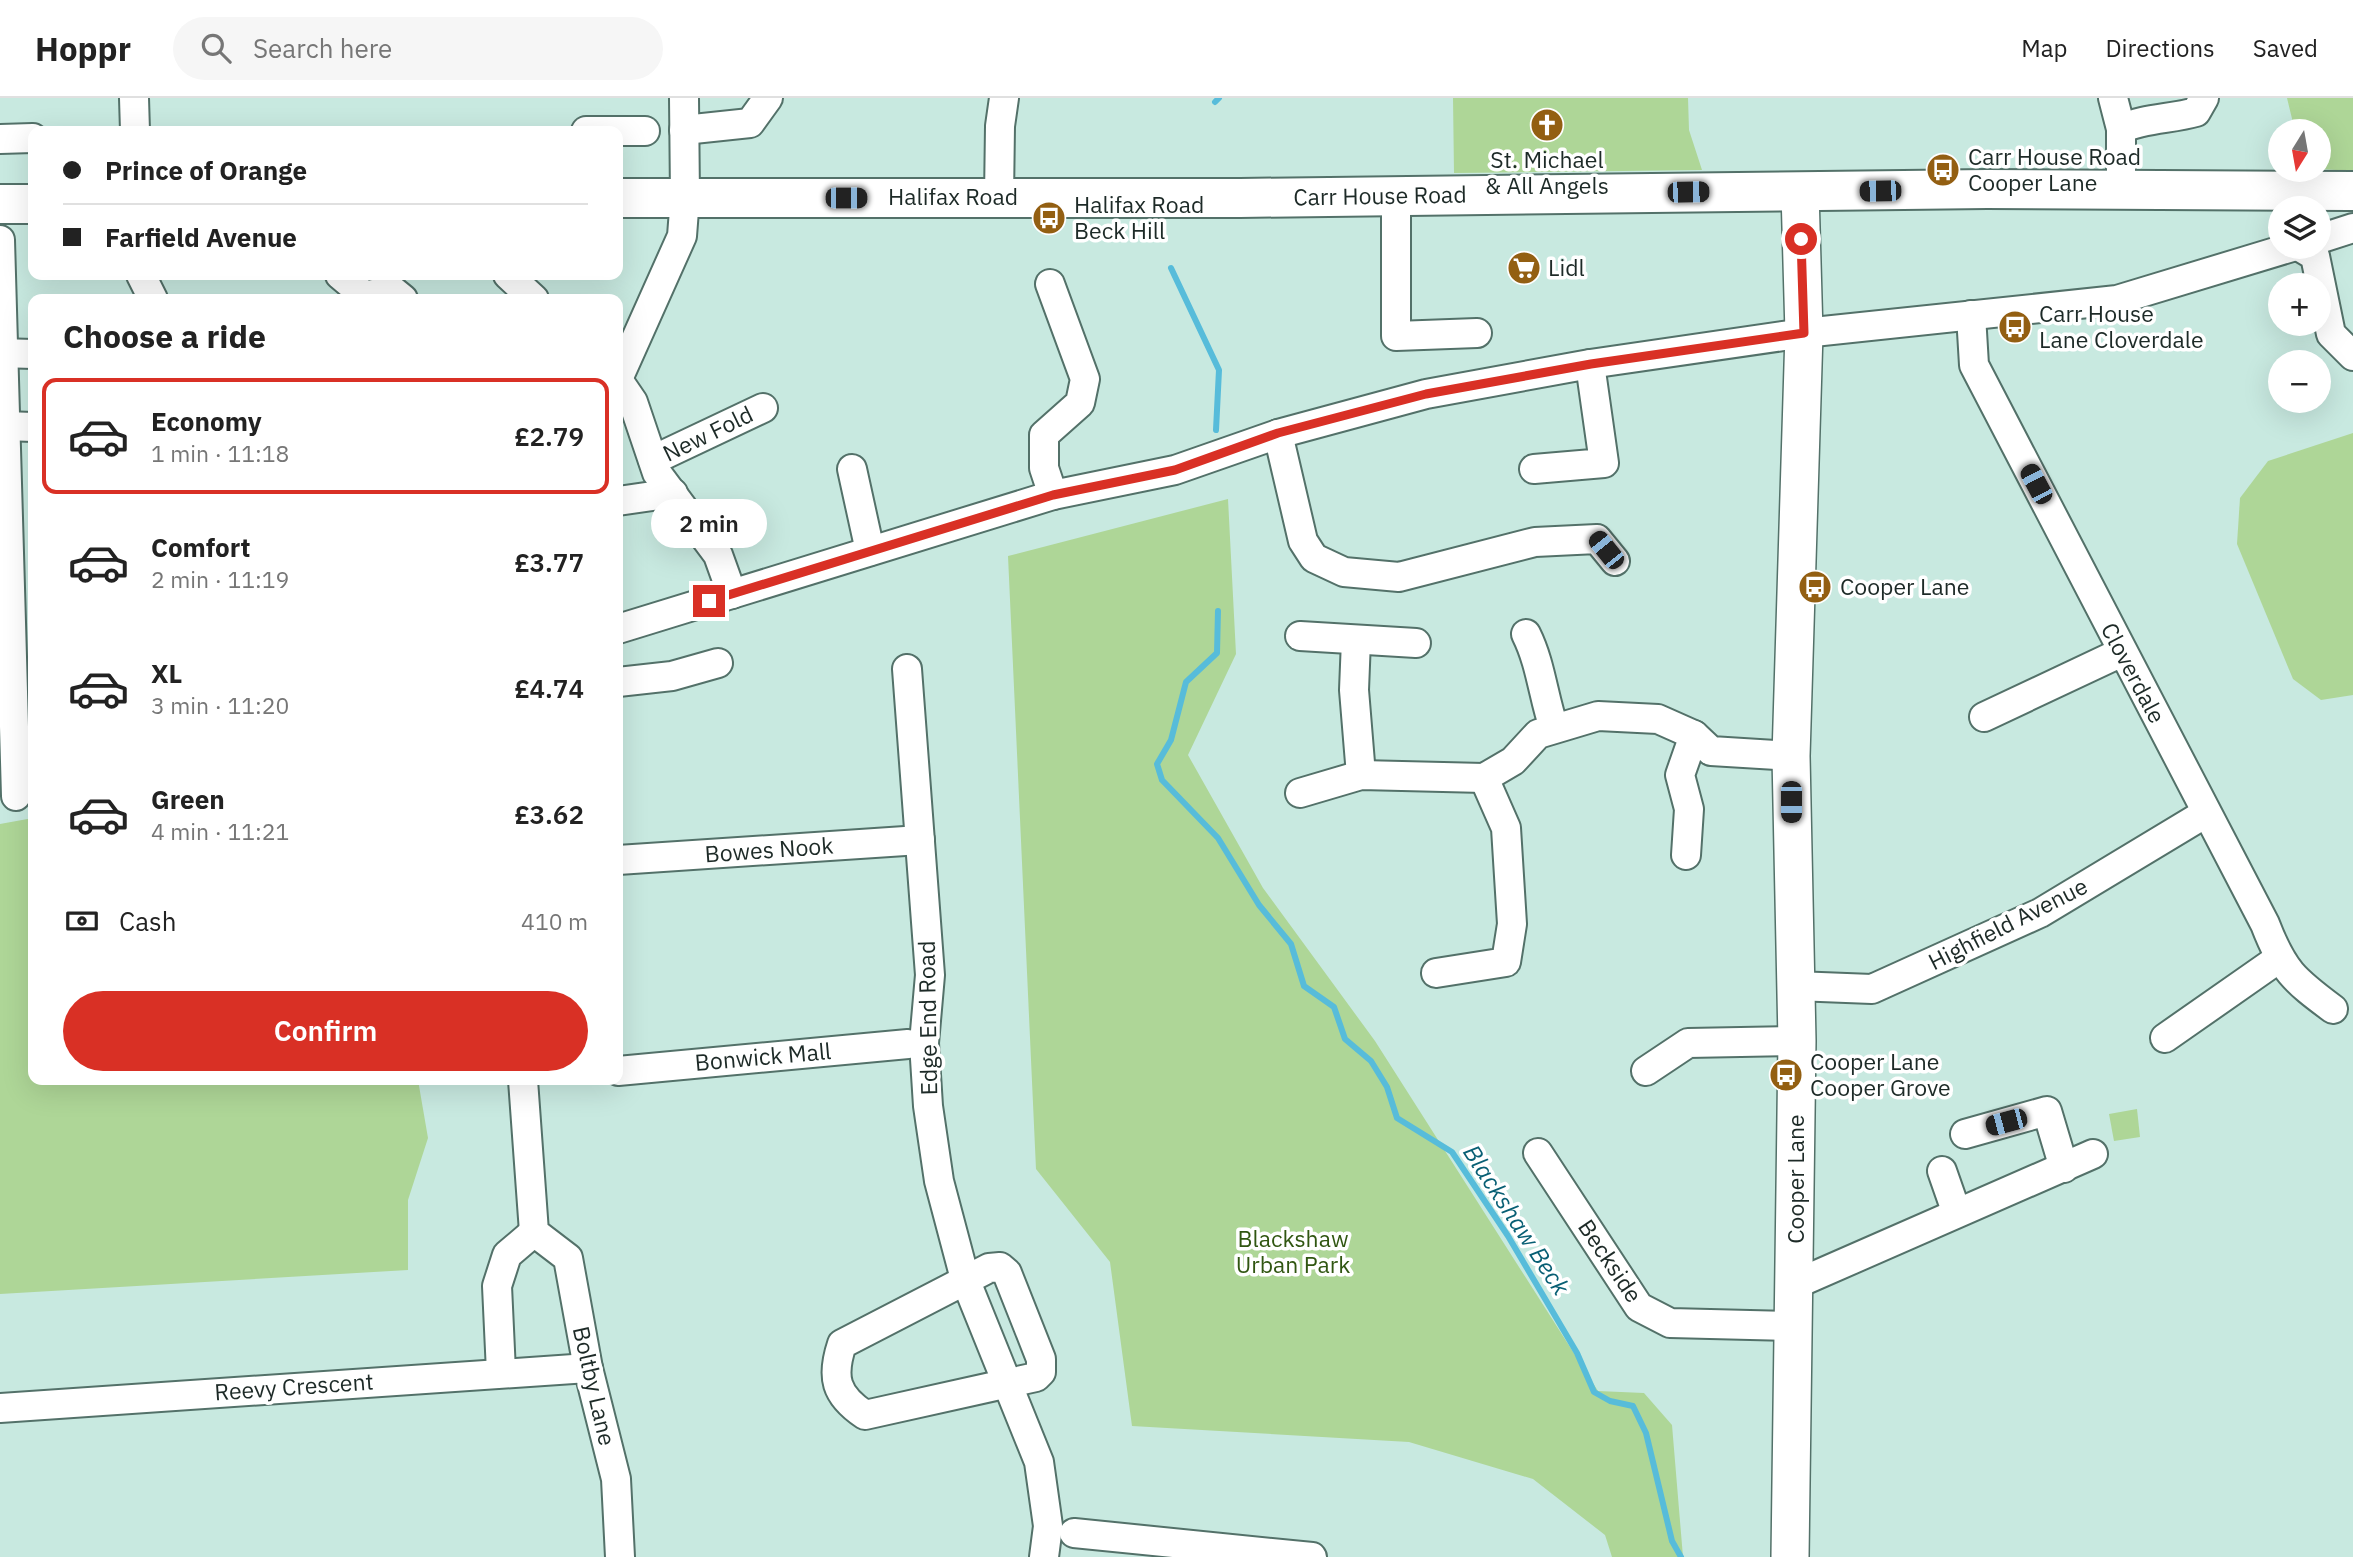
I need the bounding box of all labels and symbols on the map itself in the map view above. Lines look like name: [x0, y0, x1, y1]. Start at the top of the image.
church icon: St. Michael & All Angels: [1528, 106, 1566, 144]
north arrow: [2268, 119, 2331, 182]
place label: Carr House Road Cooper Lane: [1968, 141, 2141, 197]
place label: St. Michael & All Angels: [1485, 144, 1609, 200]
bus stop icon: Carr House Road Cooper Lane: [1924, 151, 1962, 189]
street label: Carr House Road: [1293, 178, 1467, 212]
car: [1859, 180, 1902, 202]
street label: Halifax Road: [888, 181, 1018, 211]
car: [1667, 181, 1710, 203]
car: [826, 188, 868, 209]
place label: Halifax Road Beck Hill: [1074, 189, 1204, 245]
bus stop icon: Halifax Road Beck Hill: [1030, 199, 1068, 237]
route start: [1785, 223, 1817, 255]
supermarket icon: Lidl: [1505, 249, 1543, 287]
place label: Lidl: [1548, 252, 1585, 282]
place label: Carr House Lane Cloverdale: [2039, 298, 2204, 354]
bus stop icon: Carr House Lane Cloverdale: [1996, 308, 2034, 346]
street label: New Fold: [658, 398, 758, 468]
car: [2017, 461, 2056, 507]
callout: 2 min: [651, 500, 767, 548]
car: [1585, 527, 1628, 573]
bus stop icon: Cooper Lane: [1796, 568, 1834, 606]
place label: Cooper Lane: [1840, 571, 1969, 601]
route end: [693, 585, 725, 617]
street label: Cloverdale: [2095, 617, 2173, 728]
car: [1781, 781, 1802, 823]
street label: Bowes Nook: [704, 830, 834, 868]
street label: Highfield Avenue: [1923, 870, 2092, 976]
street label: Edge End Road: [911, 940, 943, 1096]
street label: Bonwick Mall: [693, 1035, 832, 1077]
place label: Cooper Lane Cooper Grove: [1810, 1046, 1951, 1102]
bus stop icon: Cooper Lane Cooper Grove: [1767, 1056, 1805, 1094]
car: [1983, 1106, 2030, 1138]
street label: Cooper Lane: [1780, 1114, 1810, 1244]
water label: Blackshaw Beck: [1456, 1138, 1578, 1301]
street label: Beckside: [1572, 1213, 1650, 1308]
park label: Blackshaw Urban Park: [1236, 1223, 1350, 1279]
street label: Boltby Lane: [567, 1323, 623, 1448]
street label: Reevy Crescent: [213, 1365, 374, 1407]

